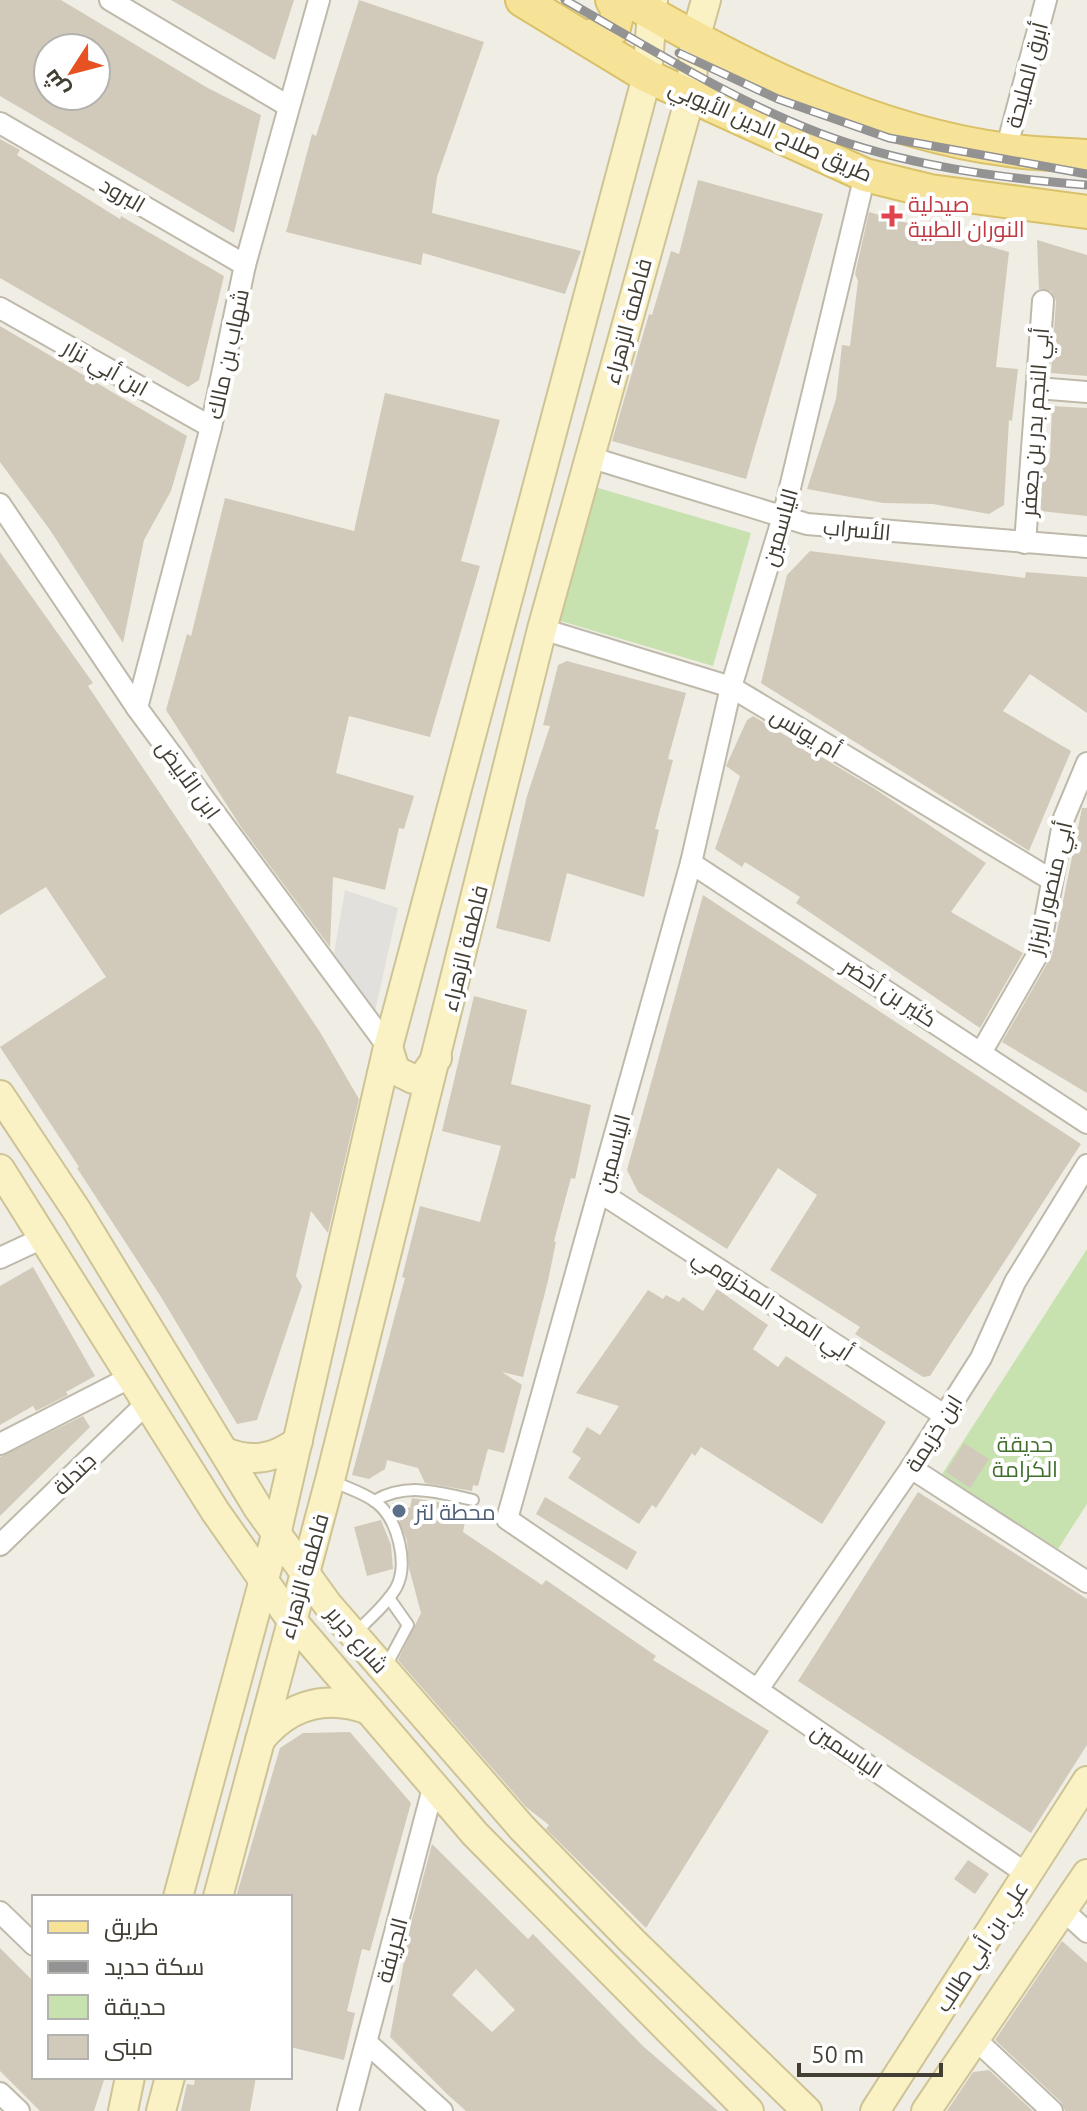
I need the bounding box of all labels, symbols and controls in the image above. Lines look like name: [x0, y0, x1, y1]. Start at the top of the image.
street label: أبرق المليحة: [1000, 19, 1054, 131]
north arrow: [32, 32, 112, 112]
text: ش: [37, 64, 75, 103]
street label: طريق صلاح الدين الأيوبي: [663, 74, 877, 191]
street label: البرود: [96, 171, 150, 218]
place label: صيدلية النوران الطبية: [908, 191, 1025, 242]
marker: صيدلية النوران الطبية: [883, 207, 901, 225]
street label: فاطمة الزهراء: [598, 255, 657, 387]
street label: شهاب بن مالك: [201, 287, 255, 422]
street label: أبي النجم بدر بن جعفر: [1015, 327, 1058, 520]
street label: ابن أبي نزار: [55, 333, 153, 405]
street label: الياسمين: [756, 485, 804, 569]
street label: الأسراب: [822, 514, 892, 545]
street label: أم يونس: [765, 702, 845, 766]
street label: ابن الأبيض: [150, 735, 226, 825]
street label: أبي منصور البزاز: [1021, 819, 1081, 960]
street label: فاطمة الزهراء: [436, 882, 493, 1014]
street label: كثير بن أخضر: [835, 951, 942, 1033]
street label: الياسمين: [590, 1111, 636, 1195]
street label: أبي المجد المخزومي: [686, 1243, 858, 1369]
street label: ابن خزيمة: [900, 1390, 968, 1477]
park label: حديقة الكرامة: [992, 1431, 1058, 1482]
street label: جندلة: [48, 1447, 100, 1499]
place label: محطة لتر: [413, 1499, 496, 1525]
marker: محطة لتر: [390, 1502, 408, 1520]
street label: فاطمة الزهراء: [273, 1510, 334, 1642]
street label: شارع جرير: [319, 1599, 394, 1680]
street label: الياسمين: [806, 1717, 887, 1784]
street label: علي بن أبي طالب: [929, 1876, 1037, 2019]
legend: [32, 1895, 292, 2079]
text: طريق: [104, 1913, 159, 1942]
street label: الجريفة: [370, 1915, 413, 1985]
text: سكة حديد: [104, 1953, 204, 1980]
text: حديقة: [104, 1993, 166, 2020]
scale bar: [799, 2027, 941, 2077]
text: مبنى: [104, 2033, 153, 2061]
text: 50 m: [811, 2041, 864, 2068]

